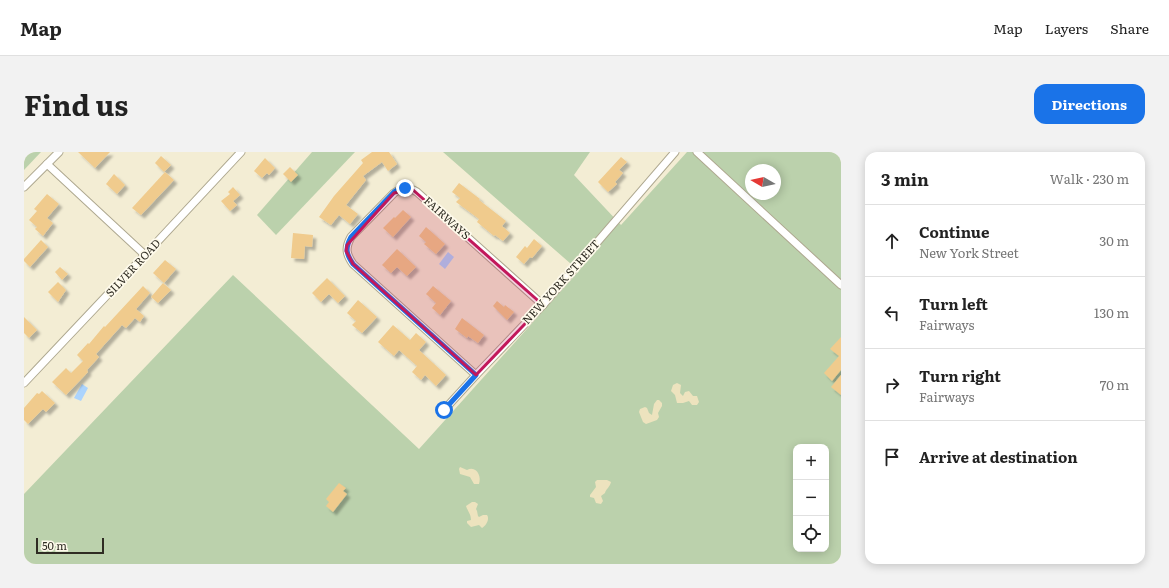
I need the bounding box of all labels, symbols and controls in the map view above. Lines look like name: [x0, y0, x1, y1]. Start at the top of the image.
text: Map: [20, 14, 62, 42]
text: Map: [993, 18, 1023, 38]
text: Layers: [1045, 18, 1088, 38]
text: Share: [1110, 18, 1149, 38]
text: Find us: [24, 83, 128, 125]
button: Directions: [1034, 84, 1145, 124]
north arrow: [745, 164, 781, 200]
text: 3 min: [881, 166, 929, 191]
text: Walk · 230 m: [1050, 169, 1129, 188]
route end: [396, 179, 414, 197]
street label: FAIRWAYS: [421, 192, 474, 242]
text: Continue: [919, 220, 989, 243]
icon: ahead: [881, 230, 903, 252]
text: 30 m: [1099, 231, 1129, 250]
street label: SILVER ROAD: [101, 235, 163, 300]
street label: NEW YORK STREET: [518, 236, 603, 327]
text: New York Street: [919, 243, 1019, 262]
text: Turn left: [919, 292, 988, 315]
icon: left: [881, 302, 903, 324]
text: 130 m: [1094, 303, 1129, 322]
text: Fairways: [919, 315, 974, 334]
text: Turn right: [919, 364, 1001, 387]
icon: right: [881, 374, 903, 396]
text: 70 m: [1100, 375, 1129, 394]
text: Fairways: [919, 387, 974, 406]
route start: [435, 401, 453, 419]
map controls: [793, 444, 829, 552]
button: +: [793, 444, 829, 480]
text: Arrive at destination: [919, 445, 1078, 468]
icon: arrive: [881, 446, 903, 468]
button: −: [793, 480, 829, 516]
button: locate: [793, 516, 829, 552]
scale bar: [36, 536, 104, 555]
text: 50 m: [42, 537, 67, 553]

